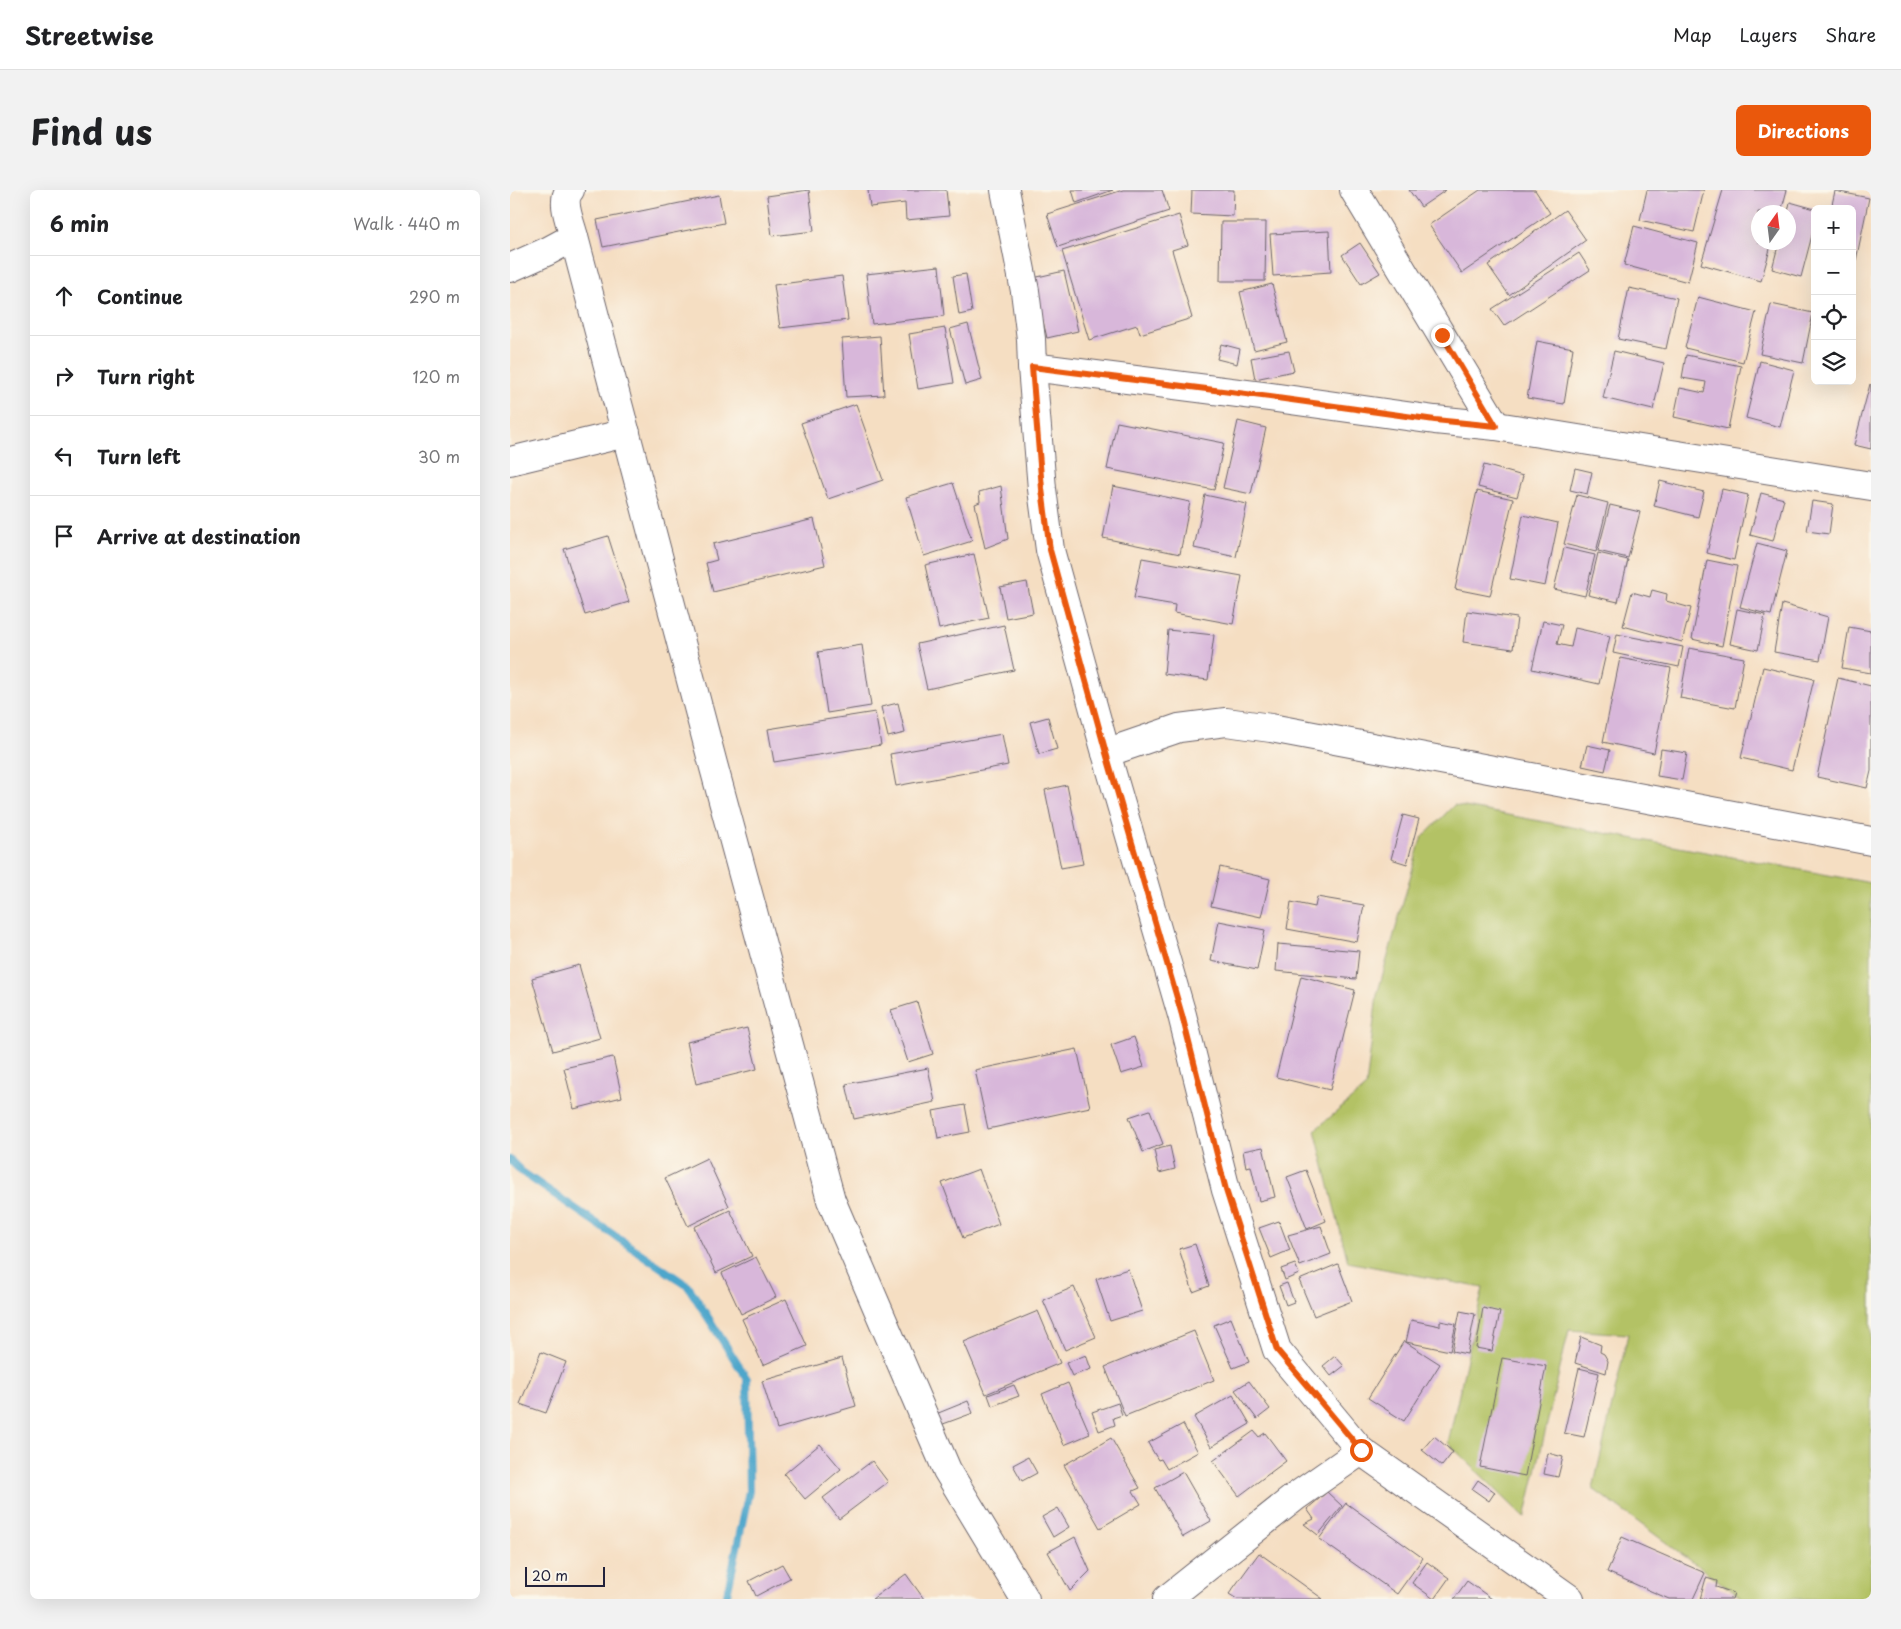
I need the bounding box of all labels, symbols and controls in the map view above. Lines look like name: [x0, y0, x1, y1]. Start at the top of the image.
text: Streetwise: [25, 17, 154, 53]
text: Map: [1673, 21, 1712, 48]
text: Layers: [1740, 21, 1797, 48]
text: Share: [1825, 21, 1876, 48]
text: Find us: [30, 104, 152, 157]
button: Directions: [1736, 105, 1871, 156]
north arrow: [1751, 205, 1796, 250]
map controls: [1811, 205, 1856, 385]
button: +: [1811, 205, 1856, 250]
text: 6 min: [50, 207, 109, 239]
text: Walk · 440 m: [353, 211, 460, 235]
button: −: [1811, 250, 1856, 295]
icon: ahead: [50, 282, 78, 310]
text: Continue: [97, 282, 183, 310]
text: 290 m: [409, 284, 460, 308]
button: locate: [1811, 295, 1856, 340]
route end: [1431, 324, 1454, 347]
button: layers: [1811, 340, 1856, 385]
icon: right: [50, 362, 78, 390]
text: Turn right: [97, 362, 195, 390]
text: 120 m: [413, 364, 460, 388]
icon: left: [50, 442, 78, 470]
text: Turn left: [97, 442, 181, 470]
text: 30 m: [418, 444, 460, 468]
icon: arrive: [50, 522, 78, 550]
text: Arrive at destination: [97, 522, 301, 550]
route start: [1350, 1439, 1373, 1462]
scale bar: [525, 1564, 605, 1587]
text: 20 m: [532, 1565, 568, 1586]

